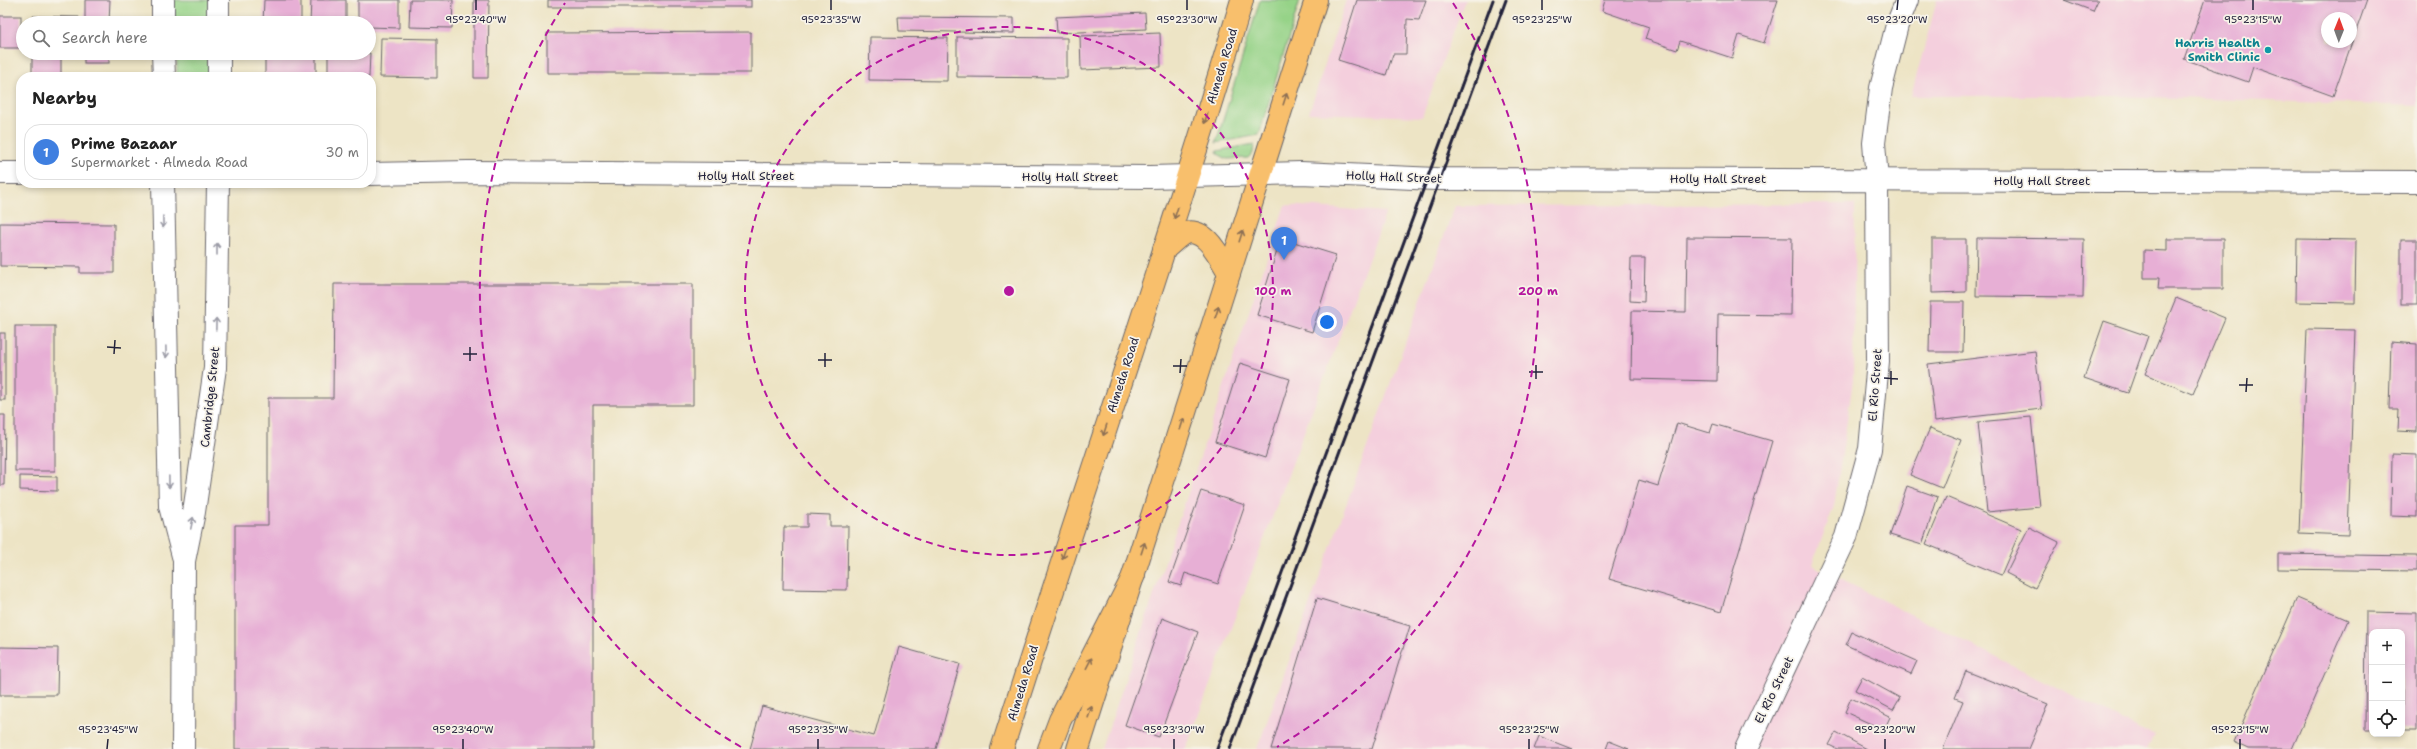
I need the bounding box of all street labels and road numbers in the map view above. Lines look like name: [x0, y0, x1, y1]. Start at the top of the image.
street label: Almeda Road: [1203, 26, 1241, 106]
street label: Holly Hall Street: [1346, 167, 1442, 187]
street label: Holly Hall Street: [698, 168, 794, 184]
street label: Holly Hall Street: [1022, 169, 1118, 185]
street label: Holly Hall Street: [1670, 171, 1766, 187]
street label: Holly Hall Street: [1994, 173, 2090, 189]
street label: Almeda Road: [1103, 335, 1143, 415]
street label: Cambridge Street: [197, 346, 223, 448]
street label: El Rio Street: [1864, 348, 1886, 422]
street label: Almeda Road: [1004, 643, 1042, 723]
street label: El Rio Street: [1751, 654, 1797, 726]

